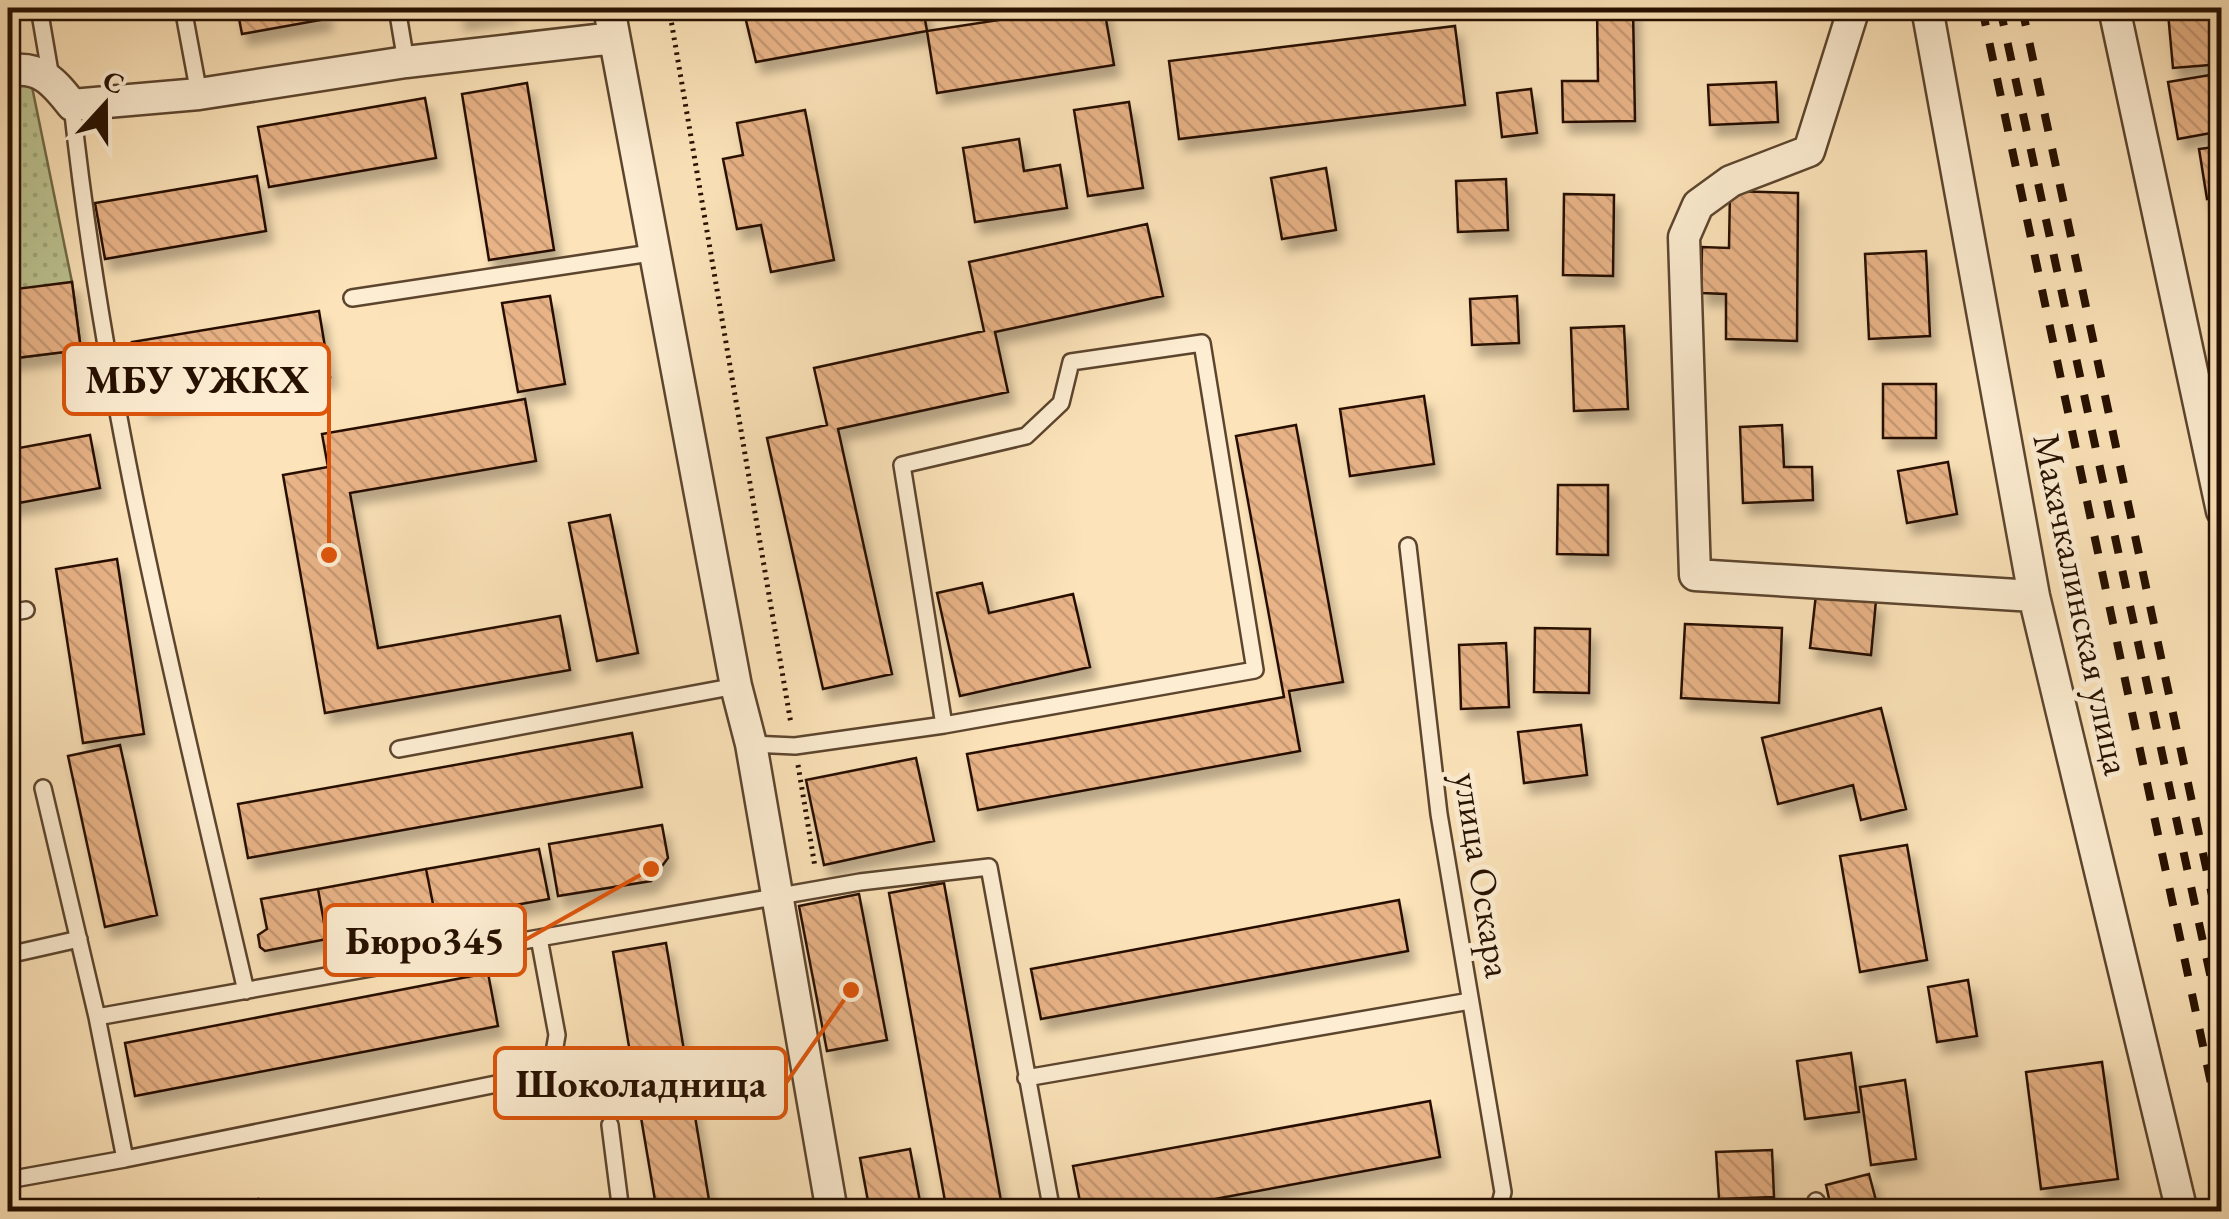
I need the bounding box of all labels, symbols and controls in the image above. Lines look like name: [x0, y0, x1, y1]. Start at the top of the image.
north arrow: [55, 55, 155, 155]
text: С: [98, 61, 130, 102]
callout: МБУ УЖКХ: [64, 344, 329, 414]
text: МБУ УЖКХ: [85, 353, 309, 405]
street label: Махачкалинская улица: [2022, 429, 2143, 780]
street label: улица Оскара: [1443, 769, 1524, 982]
callout: Бюро345: [325, 905, 525, 975]
text: Бюро345: [345, 914, 505, 966]
callout: Шоколадница: [495, 1048, 786, 1118]
text: Шоколадница: [516, 1057, 767, 1109]

